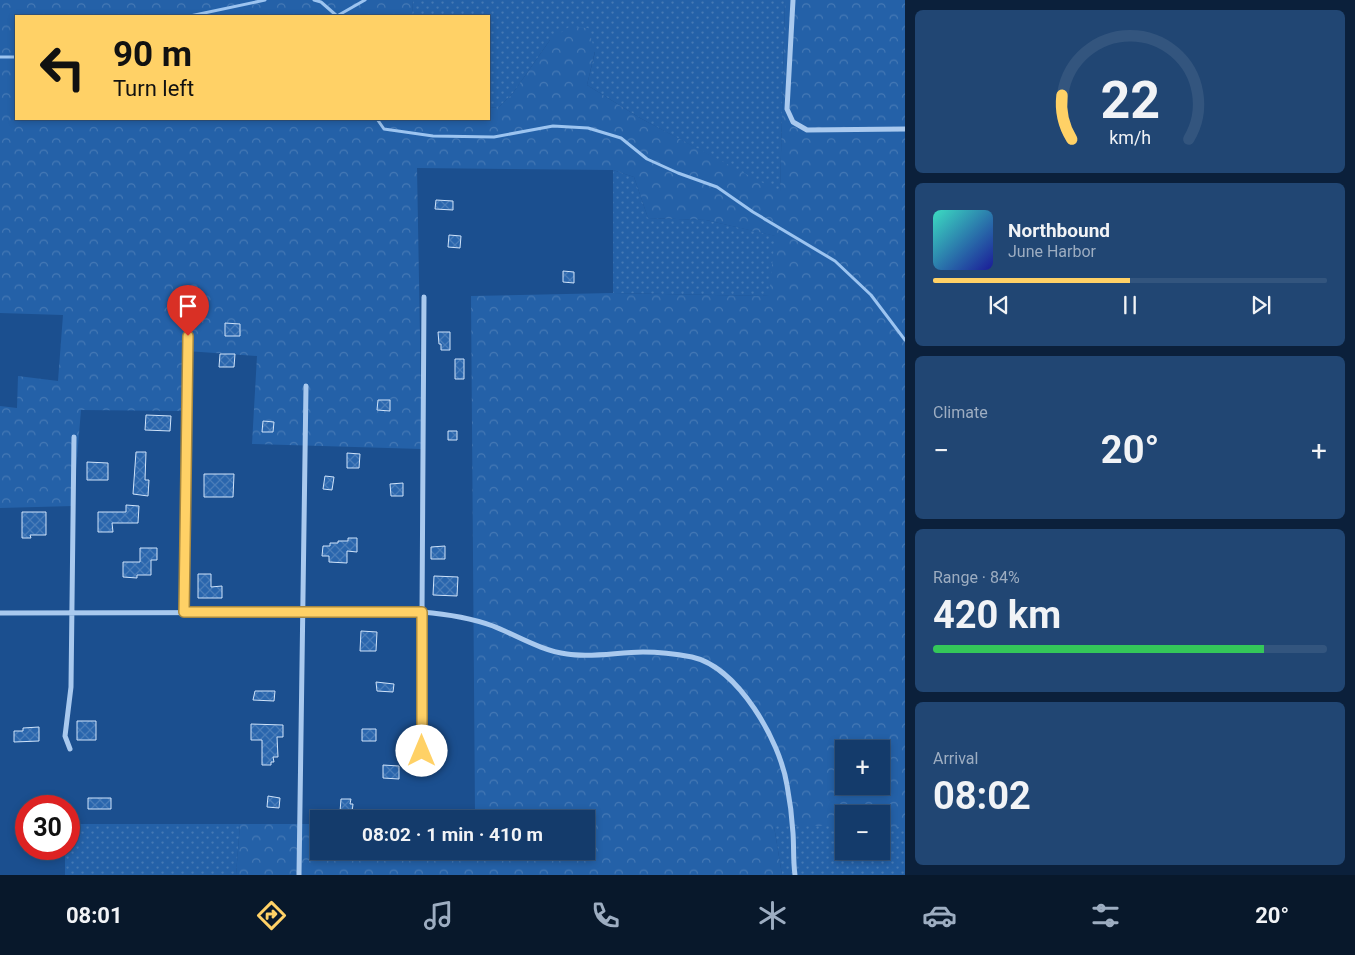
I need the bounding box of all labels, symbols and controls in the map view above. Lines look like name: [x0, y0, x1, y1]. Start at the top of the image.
text: 90 m: [113, 34, 192, 75]
icon: left: [30, 35, 95, 100]
text: 22: [1100, 70, 1160, 131]
text: Turn left: [113, 76, 194, 101]
text: km/h: [1109, 127, 1151, 148]
text: Northbound: [1008, 219, 1110, 242]
text: June Harbor: [1008, 242, 1096, 261]
pin: [167, 285, 209, 336]
icon: previous: [985, 291, 1013, 319]
icon: pause: [1116, 291, 1144, 319]
icon: next: [1247, 291, 1275, 319]
icon: arrive: [174, 292, 202, 320]
text: Climate: [933, 403, 988, 422]
text: 20°: [1101, 428, 1159, 472]
text: −: [933, 434, 949, 467]
text: +: [1311, 434, 1327, 467]
text: Range · 84%: [933, 568, 1020, 587]
text: 420 km: [933, 593, 1061, 637]
position arrow: [395, 724, 447, 776]
map controls: [835, 740, 890, 860]
button: +: [835, 740, 890, 795]
text: Arrival: [933, 749, 978, 768]
text: 08:02: [933, 774, 1031, 818]
speed limit sign: 30: [15, 795, 80, 860]
button: −: [835, 805, 890, 860]
text: 08:02 · 1 min · 410 m: [362, 823, 543, 846]
icon: directions: [254, 898, 289, 933]
icon: music: [421, 898, 456, 933]
icon: phone: [588, 898, 623, 933]
icon: climate: [755, 898, 790, 933]
icon: car: [922, 898, 957, 933]
icon: filters: [1088, 898, 1123, 933]
text: 08:01: [66, 903, 123, 928]
text: 20°: [1255, 903, 1289, 928]

